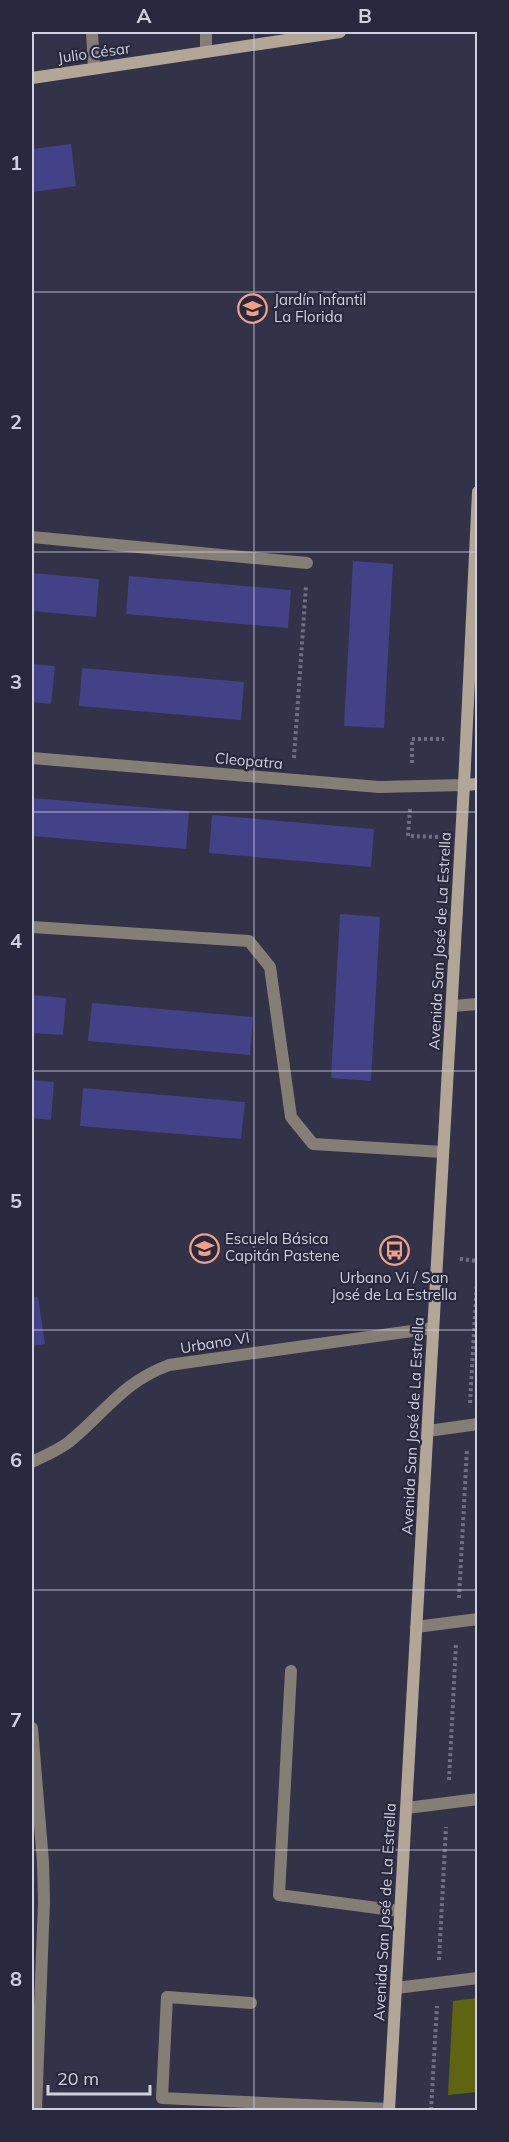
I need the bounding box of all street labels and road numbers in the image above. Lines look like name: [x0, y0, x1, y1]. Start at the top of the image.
street label: Julio César: [56, 38, 132, 67]
street label: Cleopatra: [214, 748, 284, 773]
street label: Avenida San José de La Estrella: [424, 832, 455, 1050]
street label: Avenida San José de La Estrella: [397, 1317, 428, 1535]
street label: Urbano VI: [179, 1328, 251, 1357]
street label: Avenida San José de La Estrella: [369, 1803, 400, 2021]

